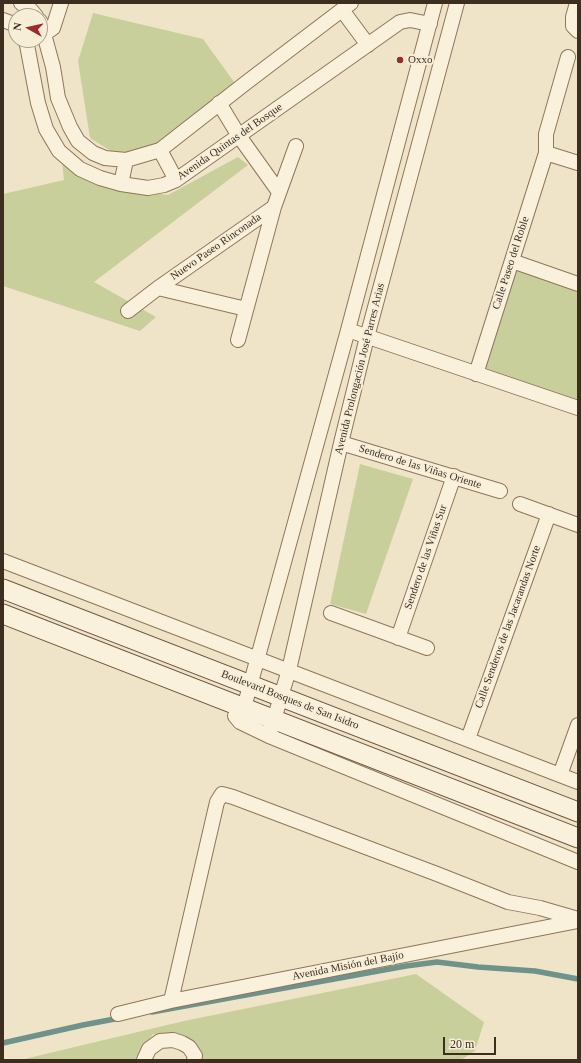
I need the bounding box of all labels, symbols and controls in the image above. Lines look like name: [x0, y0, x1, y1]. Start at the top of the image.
north arrow: [8, 8, 48, 48]
text: N: [11, 22, 24, 31]
place label: Oxxo: [408, 53, 432, 67]
marker: Oxxo: [395, 55, 405, 65]
street label: Avenida Quintas del Bosque: [175, 101, 285, 183]
street label: Nuevo Paseo Rinconada: [168, 211, 264, 283]
street label: Calle Paseo del Roble: [490, 215, 532, 311]
street label: Avenida Prolongación José Parres Arias: [332, 282, 388, 456]
street label: Sendero de las Viñas Oriente: [357, 442, 483, 492]
street label: Sendero de las Viñas Sur: [402, 503, 450, 611]
street label: Calle Senderos de las Jacarandas Norte: [472, 544, 544, 710]
street label: Boulevard Bosques de San Isidro: [219, 668, 361, 732]
street label: Avenida Misión del Bajío: [291, 949, 405, 983]
scale bar: [445, 1029, 498, 1055]
text: 20 m: [450, 1037, 474, 1051]

